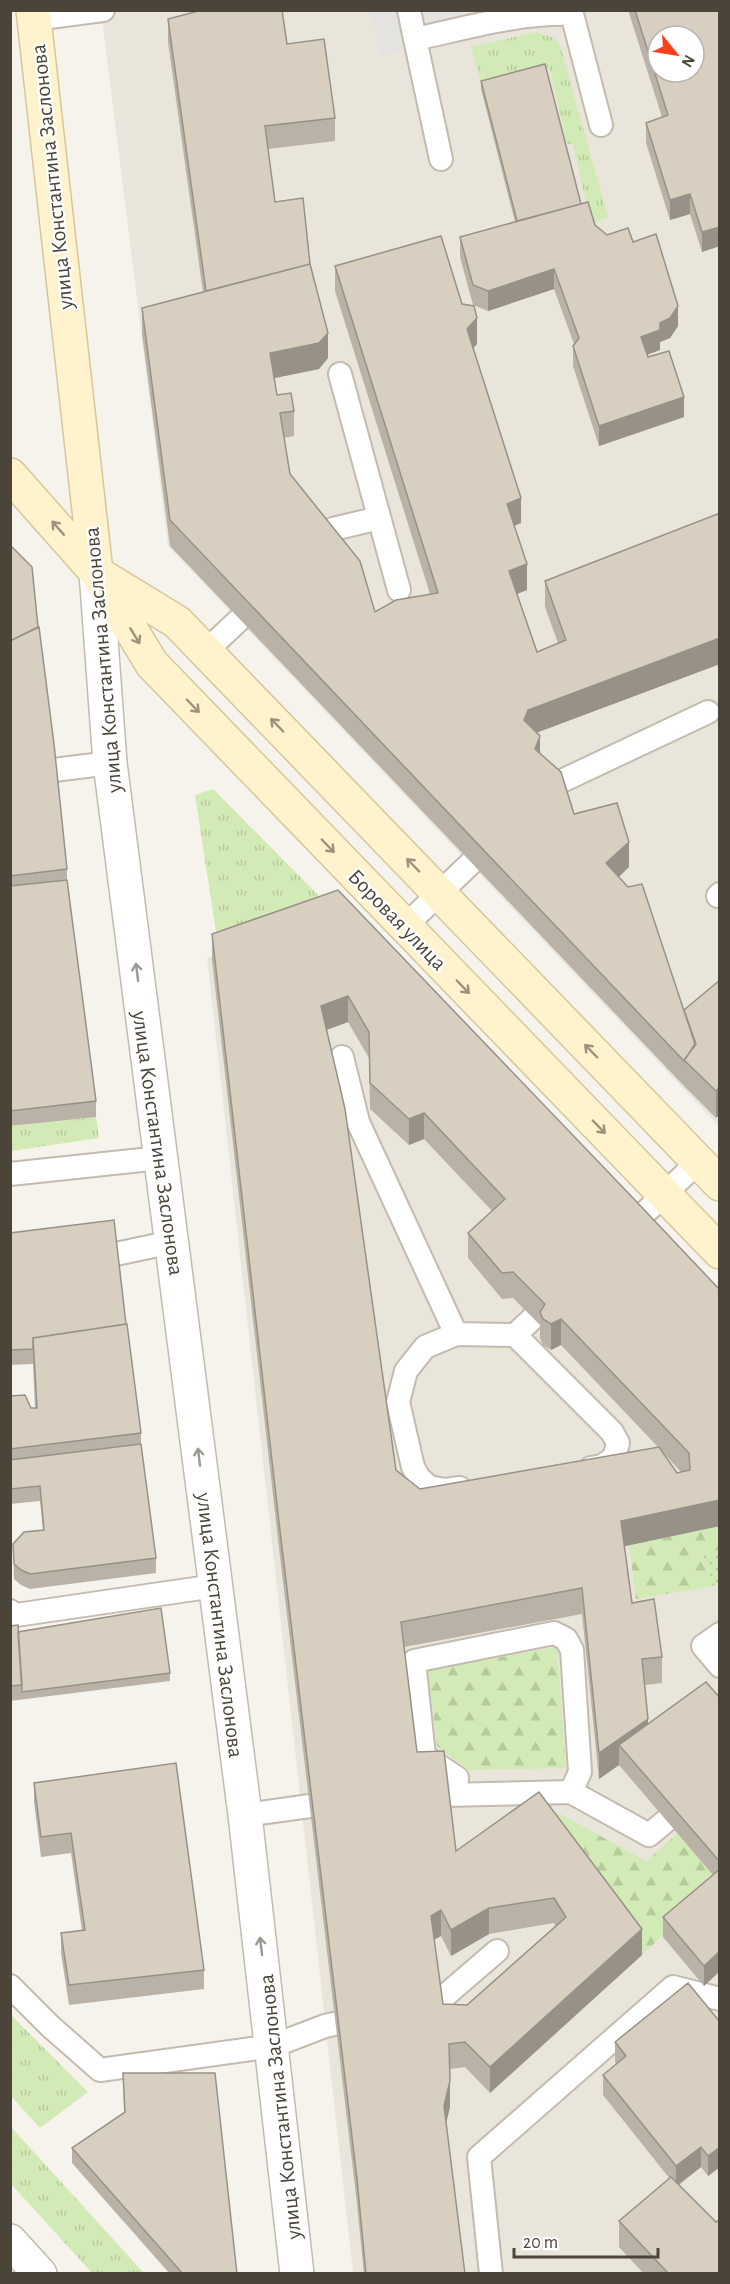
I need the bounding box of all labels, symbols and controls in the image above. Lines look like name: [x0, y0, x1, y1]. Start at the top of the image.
north arrow: [646, 24, 706, 84]
street label: улица Константина Заслонова: [27, 43, 77, 312]
text: N: [678, 52, 698, 70]
one-way arrow: [51, 520, 64, 536]
street label: улица Константина Заслонова: [80, 526, 126, 795]
one-way arrow: [130, 627, 142, 644]
one-way arrow: [185, 698, 200, 713]
one-way arrow: [270, 718, 284, 733]
one-way arrow: [321, 839, 335, 854]
one-way arrow: [405, 858, 420, 873]
street label: Боровая улица: [344, 865, 451, 975]
one-way arrow: [131, 962, 142, 982]
one-way arrow: [456, 979, 471, 994]
street label: улица Константина Заслонова: [128, 1009, 187, 1277]
one-way arrow: [584, 1044, 599, 1059]
one-way arrow: [591, 1119, 606, 1134]
one-way arrow: [194, 1447, 205, 1467]
street label: улица Константина Заслонова: [193, 1490, 247, 1759]
one-way arrow: [255, 1936, 266, 1956]
street label: улица Константина Заслонова: [255, 1973, 305, 2242]
scale bar: [514, 2221, 658, 2259]
text: 20 m: [523, 2234, 558, 2252]

